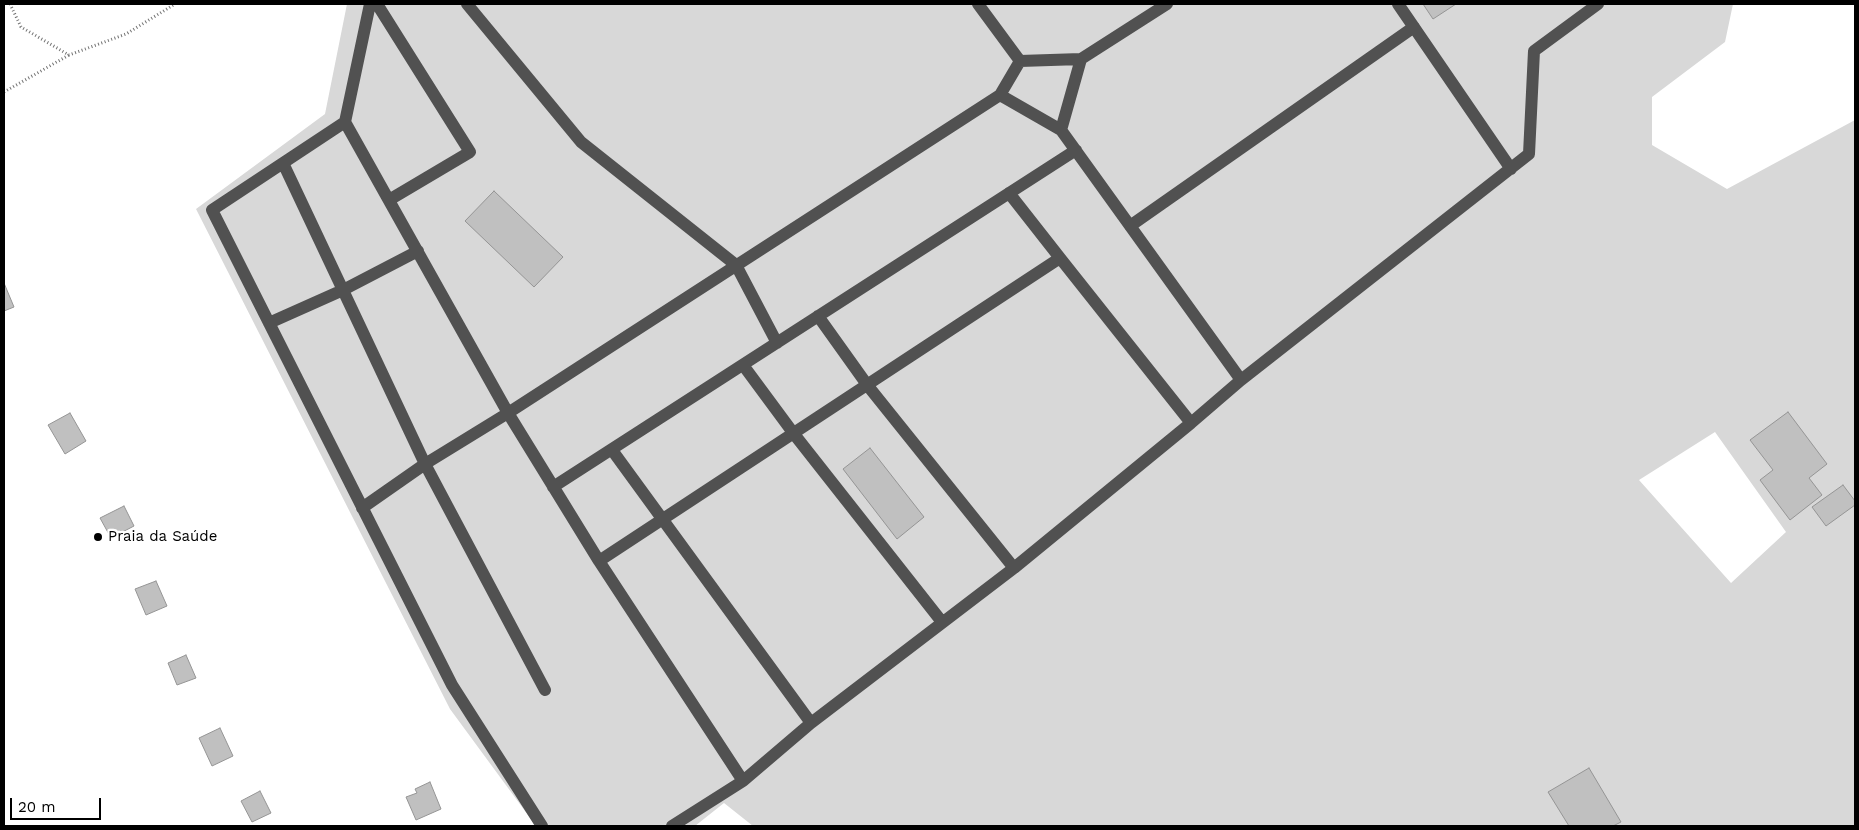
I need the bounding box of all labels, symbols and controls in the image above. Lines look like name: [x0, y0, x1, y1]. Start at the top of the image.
place label: Praia da Saúde: [108, 528, 217, 546]
marker: Praia da Saúde: [92, 531, 104, 543]
scale bar: [12, 788, 104, 820]
text: 20 m: [18, 798, 56, 816]

